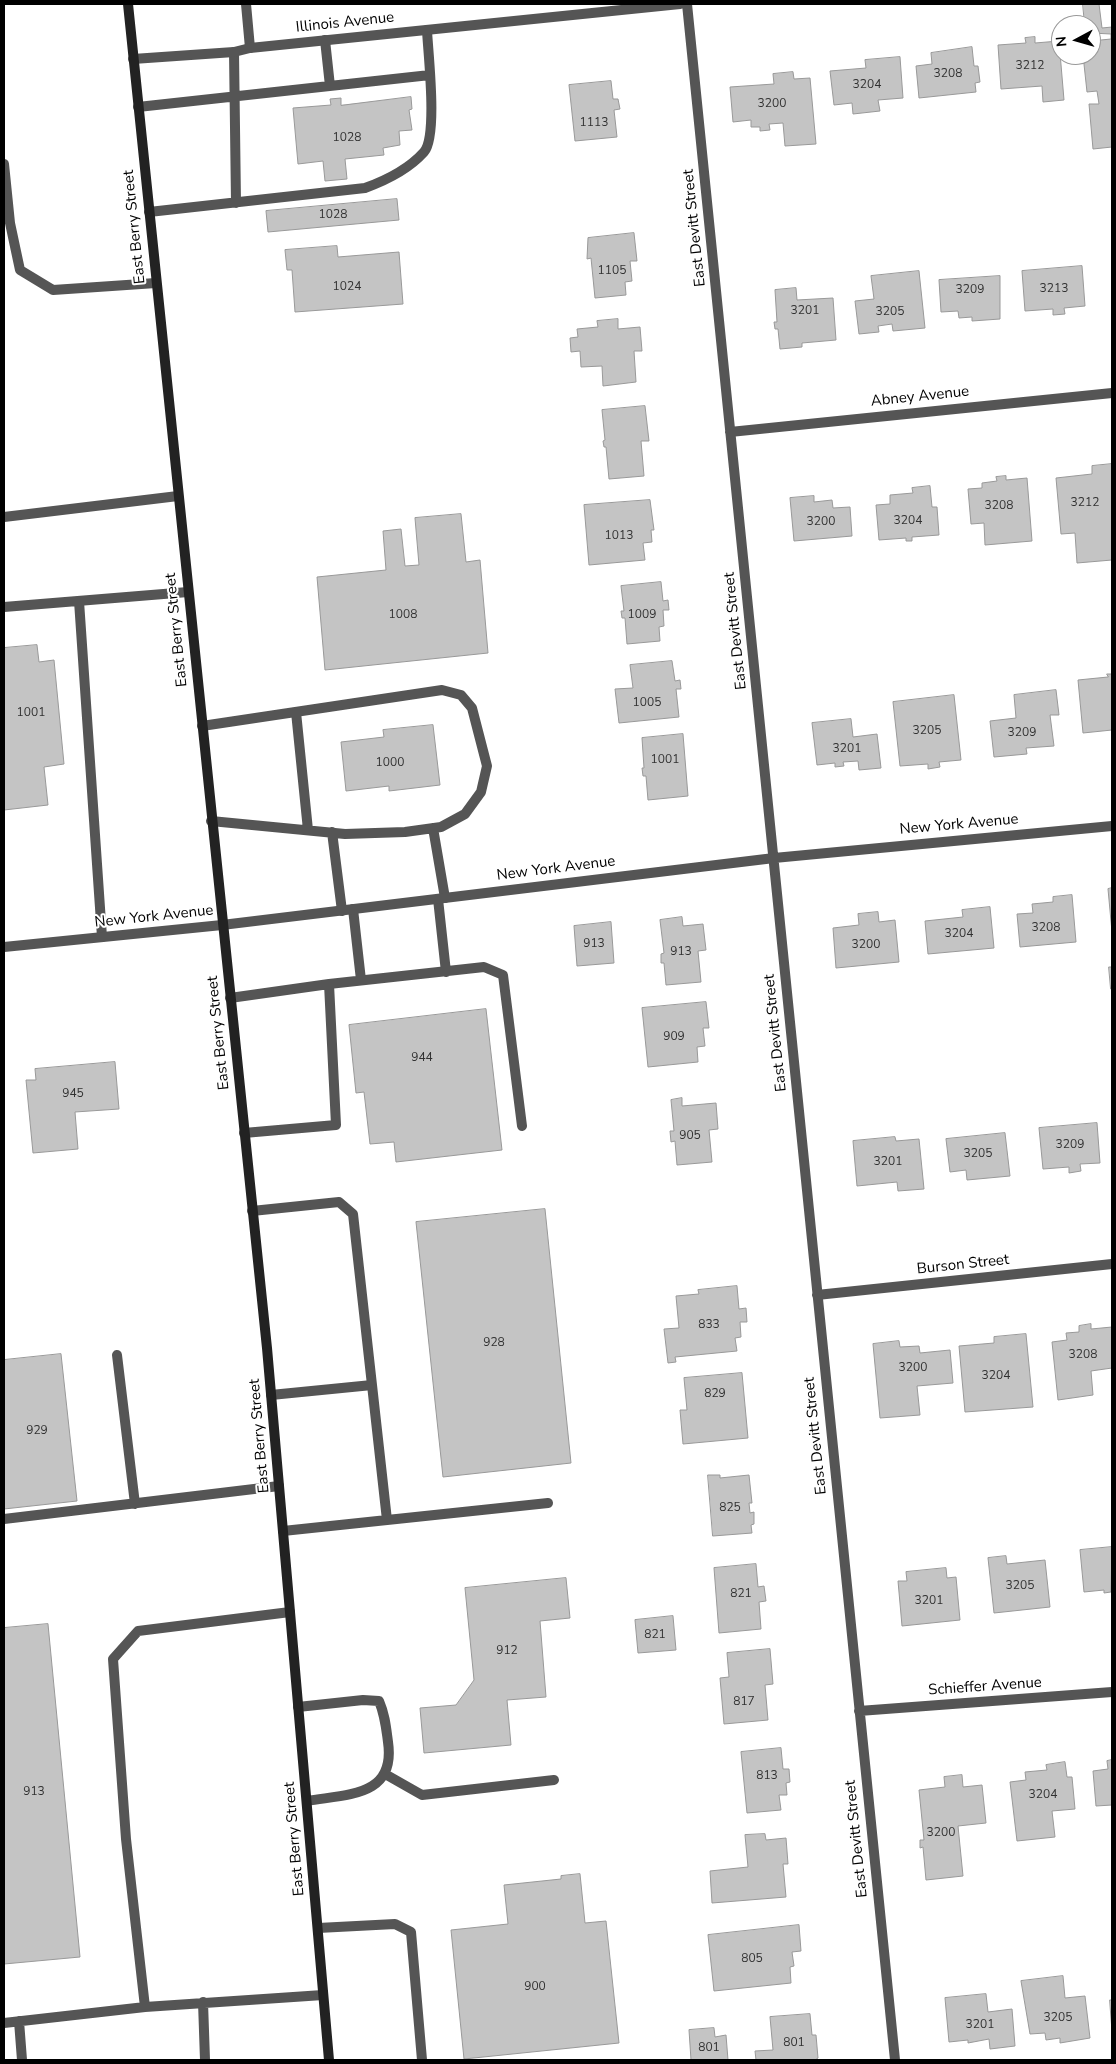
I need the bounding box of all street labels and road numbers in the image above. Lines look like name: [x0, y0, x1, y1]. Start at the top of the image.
street label: Illinois Avenue: [295, 9, 395, 37]
street label: East Devitt Street: [680, 168, 710, 288]
street label: East Berry Street: [120, 169, 150, 285]
street label: Abney Avenue: [870, 383, 970, 411]
street label: East Devitt Street: [721, 571, 751, 691]
street label: East Berry Street: [162, 572, 192, 688]
street label: New York Avenue: [899, 811, 1019, 839]
street label: New York Avenue: [496, 853, 616, 885]
street label: New York Avenue: [94, 902, 214, 932]
street label: East Devitt Street: [761, 973, 791, 1093]
street label: East Berry Street: [204, 975, 234, 1091]
street label: Burson Street: [916, 1251, 1010, 1279]
street label: East Devitt Street: [801, 1376, 831, 1496]
street label: East Berry Street: [246, 1378, 274, 1494]
street label: Schieffer Avenue: [928, 1674, 1042, 1700]
street label: East Devitt Street: [842, 1779, 872, 1899]
street label: East Berry Street: [281, 1781, 309, 1897]

